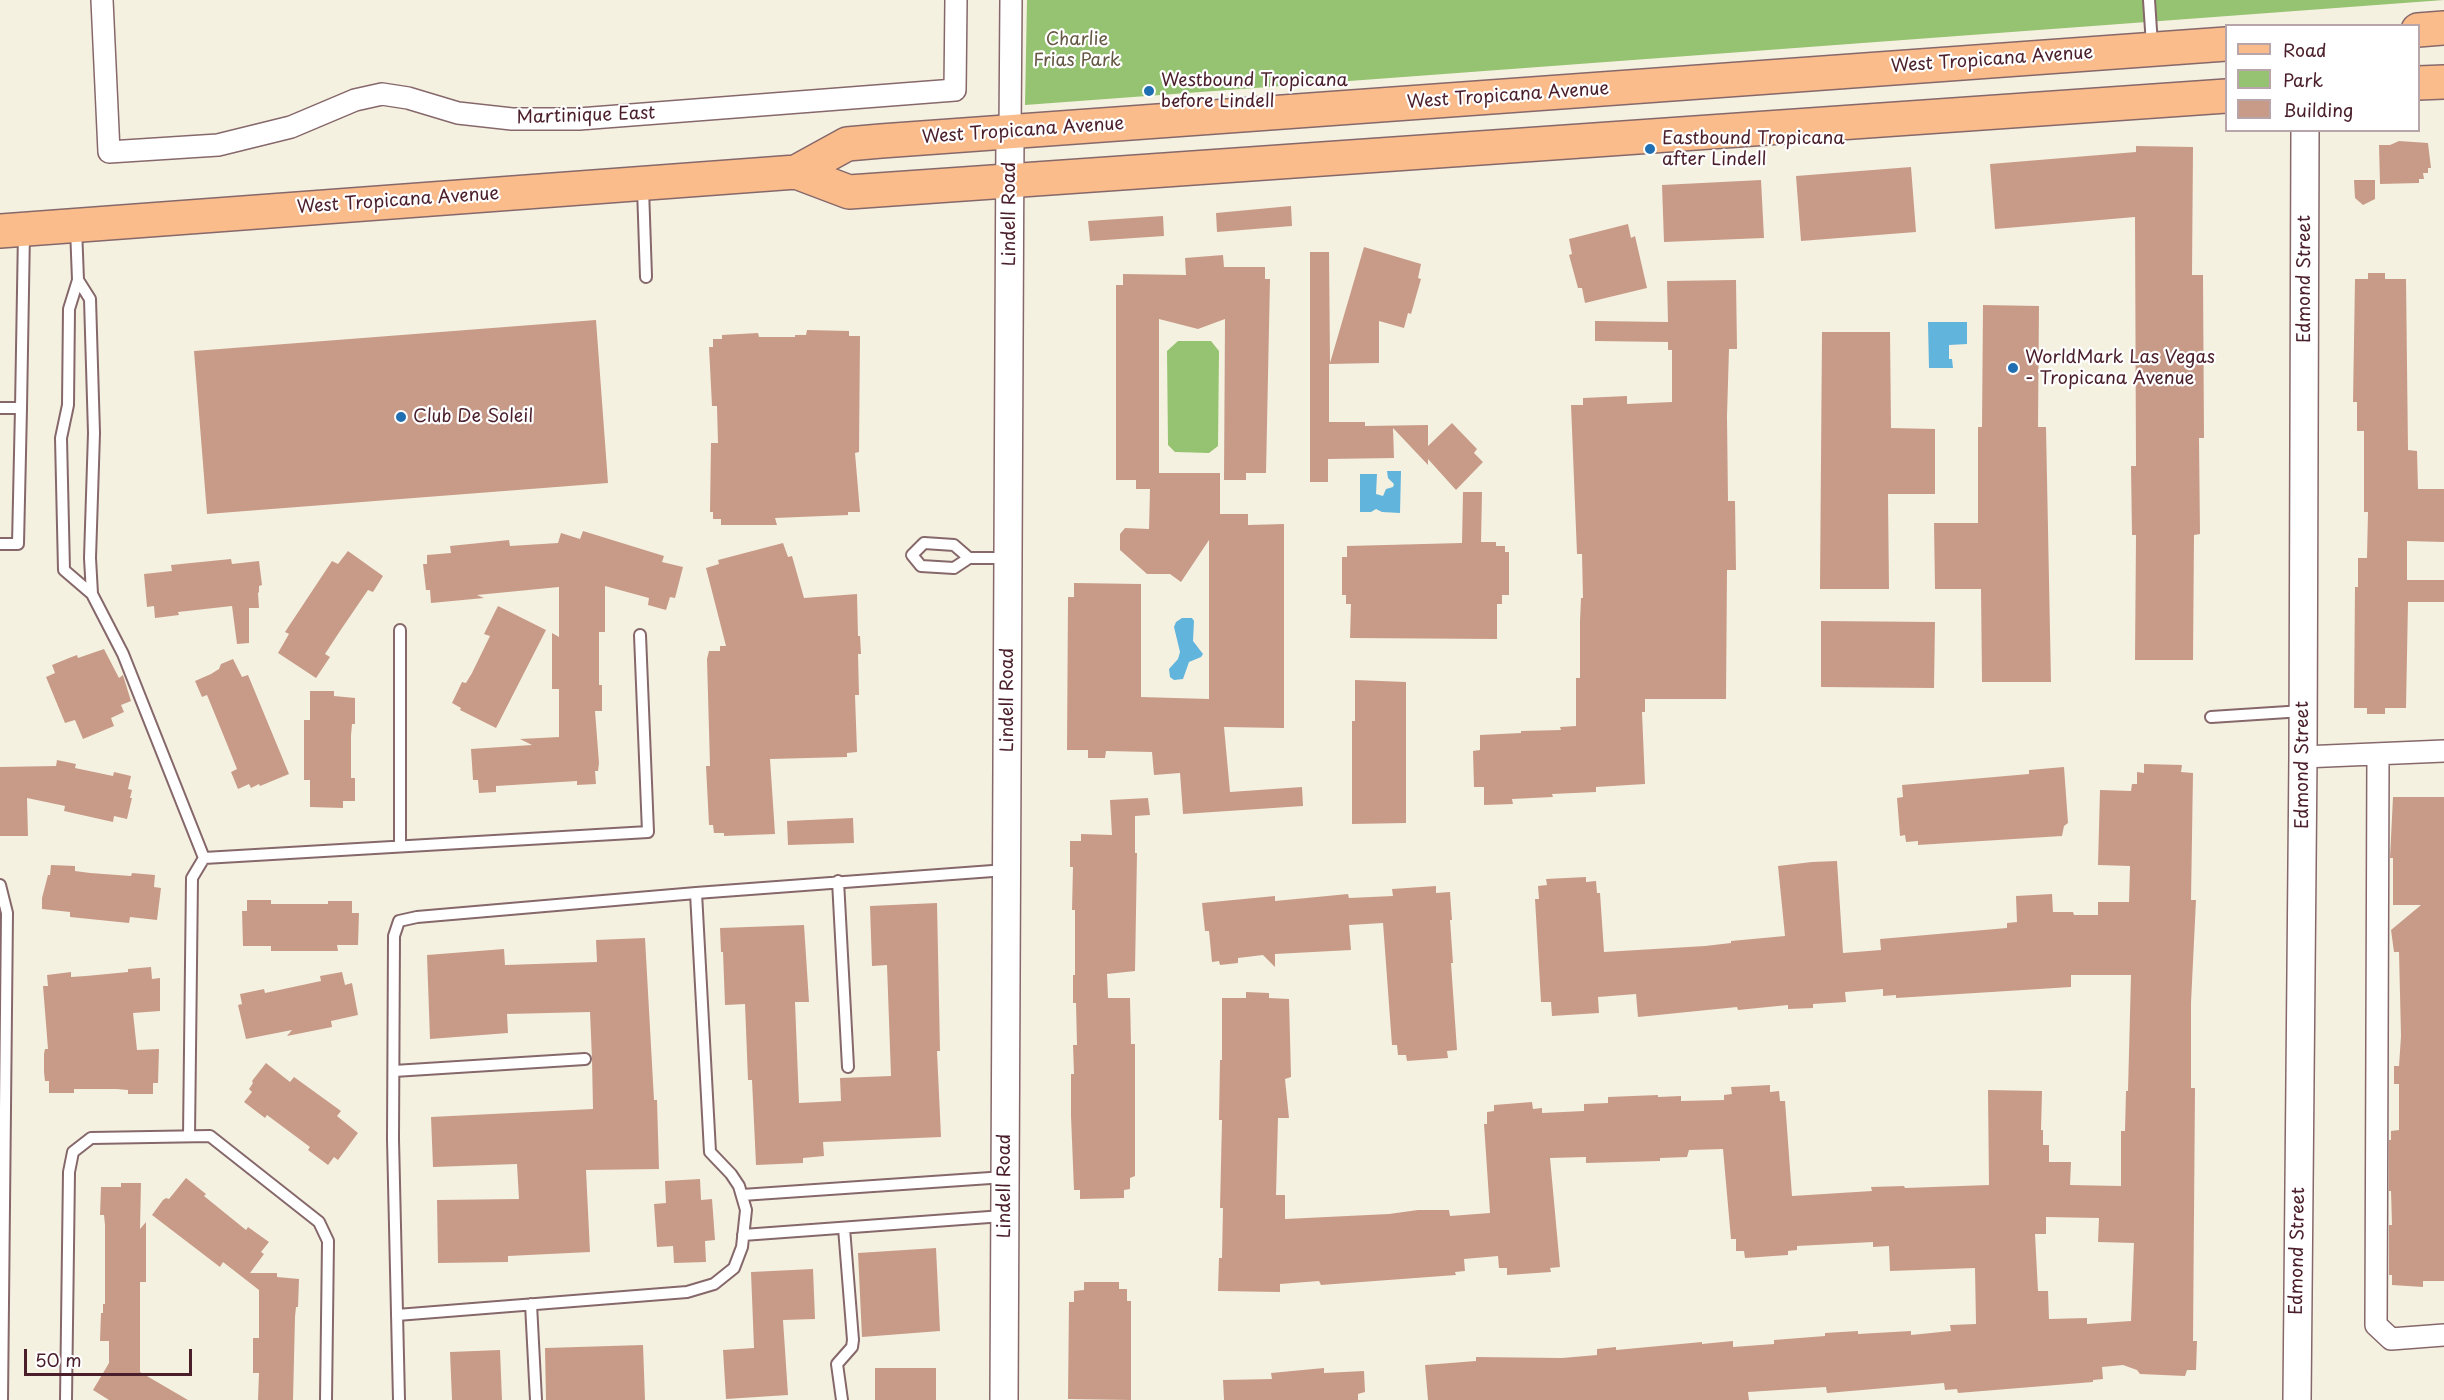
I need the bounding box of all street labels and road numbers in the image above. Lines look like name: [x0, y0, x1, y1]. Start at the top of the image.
street label: West Tropicana Avenue: [1890, 42, 2094, 78]
street label: West Tropicana Avenue: [1406, 78, 1610, 114]
street label: Martinique East: [516, 103, 656, 129]
street label: West Tropicana Avenue: [921, 113, 1125, 149]
street label: Lindell Road: [999, 162, 1021, 266]
street label: West Tropicana Avenue: [296, 183, 500, 219]
street label: Edmond Street: [2294, 215, 2316, 343]
street label: Lindell Road: [997, 648, 1019, 752]
street label: Edmond Street: [2292, 701, 2314, 829]
street label: Lindell Road: [994, 1134, 1016, 1238]
street label: Edmond Street: [2286, 1187, 2310, 1315]

